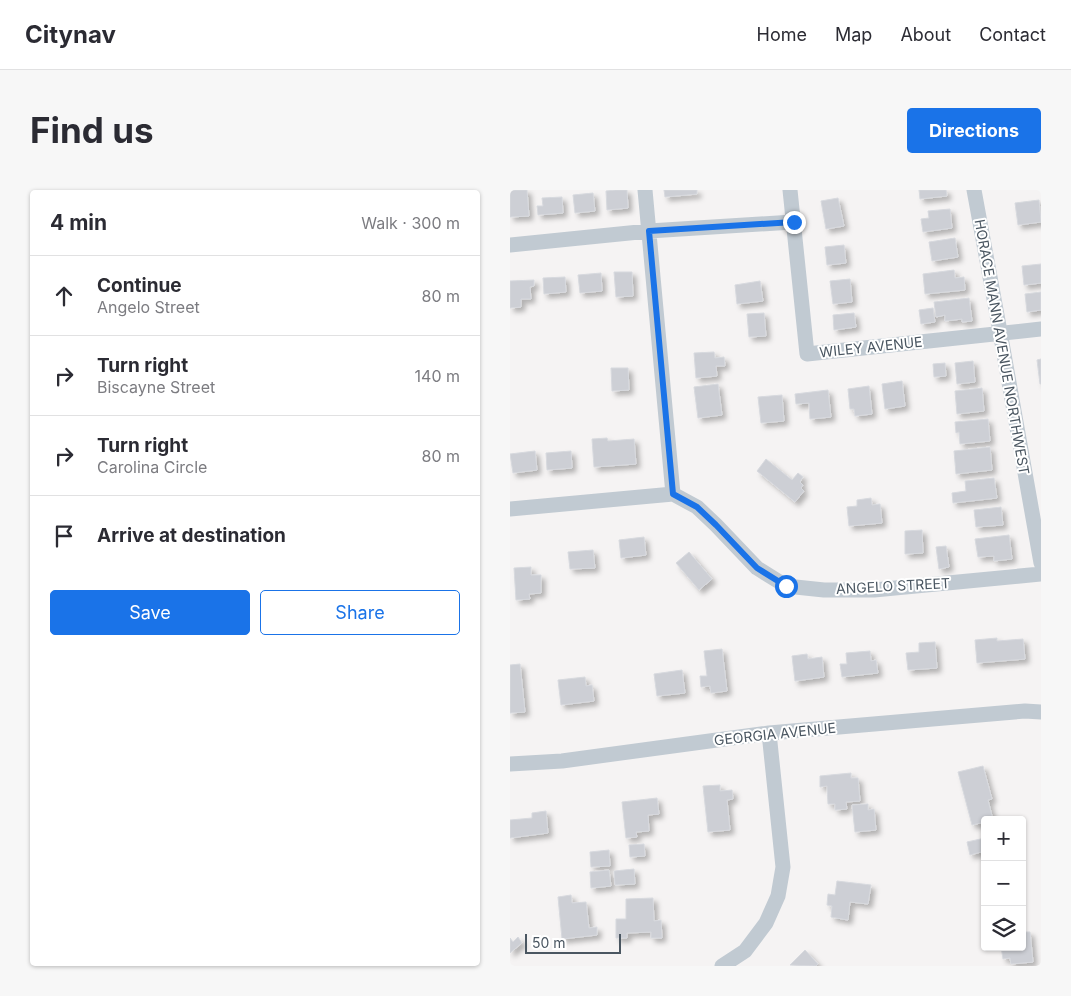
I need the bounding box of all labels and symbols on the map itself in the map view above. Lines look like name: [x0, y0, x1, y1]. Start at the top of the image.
route end: [783, 211, 806, 234]
street label: HORACE MANN AVENUE NORTHWEST: [972, 218, 1033, 476]
street label: WILEY AVENUE: [819, 333, 923, 360]
street label: ANGELO STREET: [836, 574, 950, 597]
route start: [775, 575, 798, 598]
street label: GEORGIA AVENUE: [713, 719, 837, 748]
scale bar: [525, 931, 621, 954]

